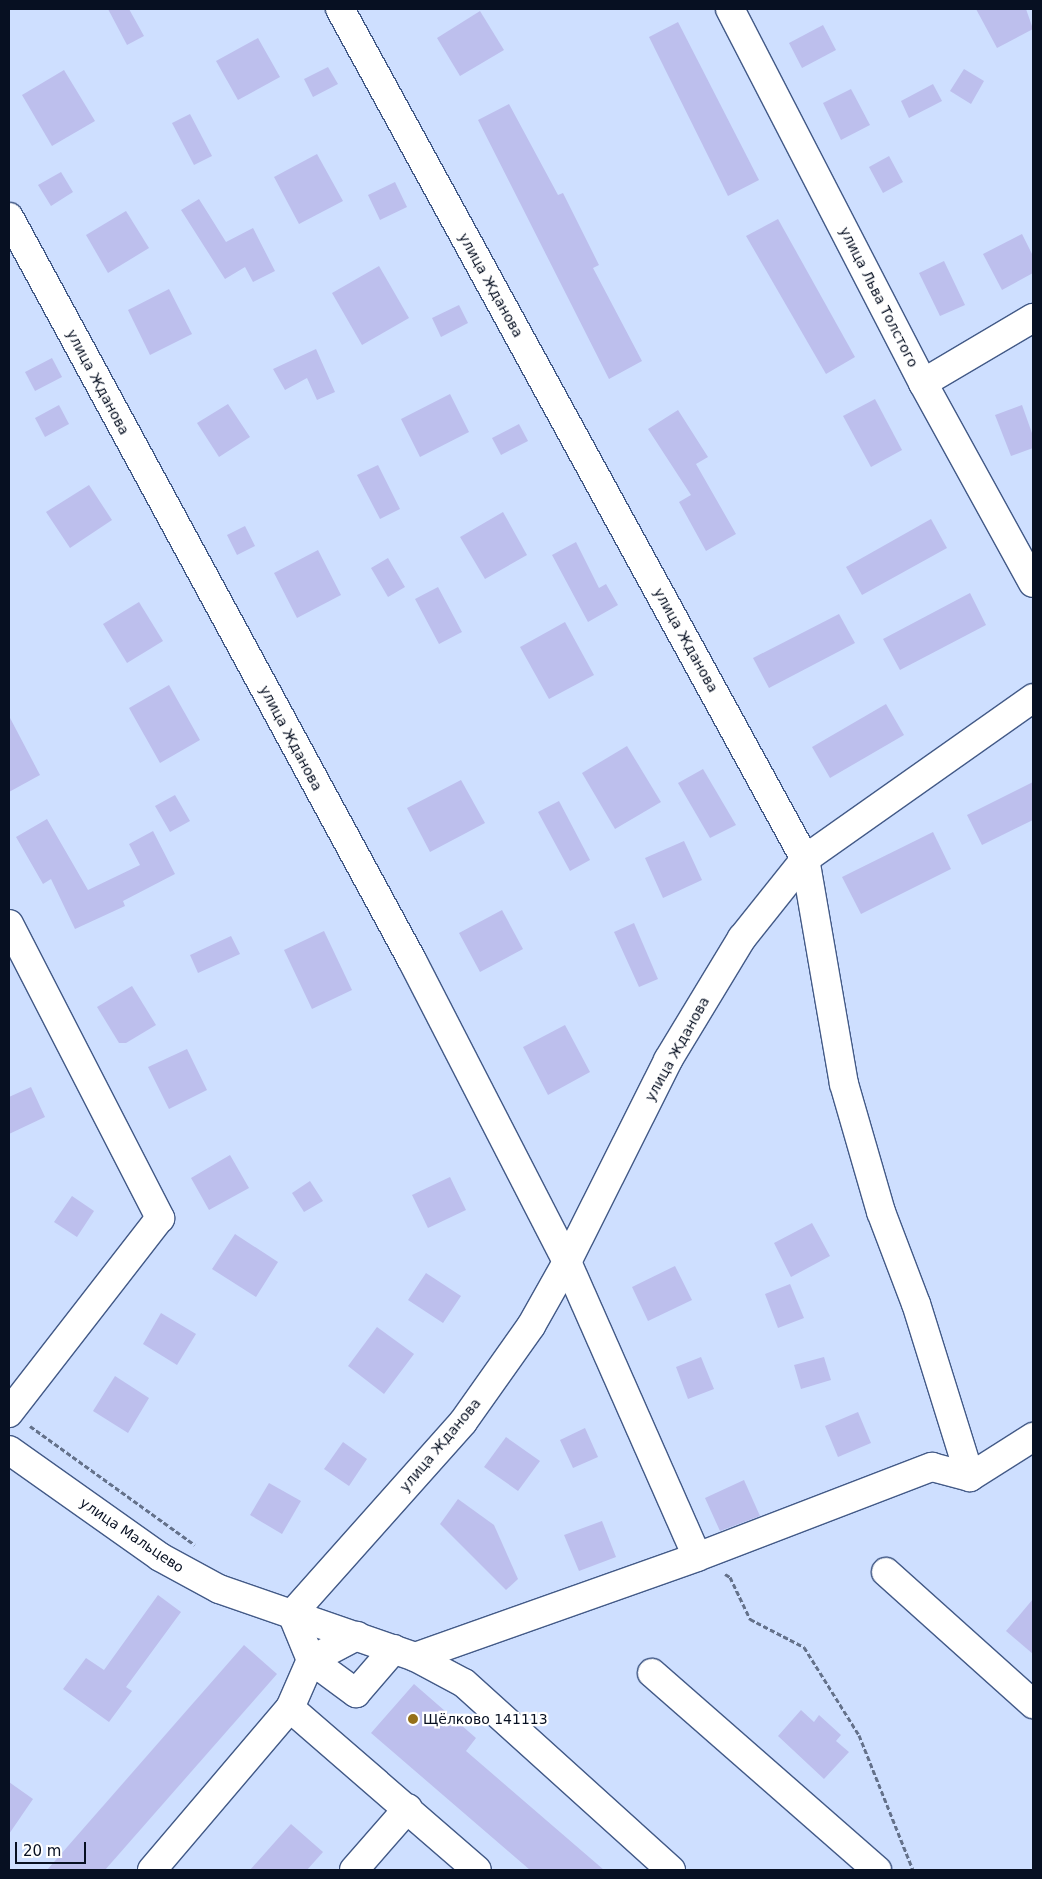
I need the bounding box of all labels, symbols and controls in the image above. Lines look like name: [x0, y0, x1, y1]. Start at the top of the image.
street label: улица Льва Толстого: [836, 224, 922, 370]
street label: улица Жданова: [455, 230, 527, 340]
street label: улица Жданова: [63, 327, 133, 437]
street label: улица Жданова: [650, 585, 722, 695]
street label: улица Жданова: [256, 683, 326, 793]
street label: улица Жданова: [641, 994, 713, 1104]
street label: улица Жданова: [396, 1395, 484, 1495]
street label: улица Мальцево: [77, 1494, 187, 1576]
place label: Щёлково 141113: [423, 1711, 548, 1727]
marker: Щёлково 141113: [407, 1713, 419, 1725]
scale bar: [18, 1832, 89, 1864]
text: 20 m: [23, 1842, 61, 1860]

